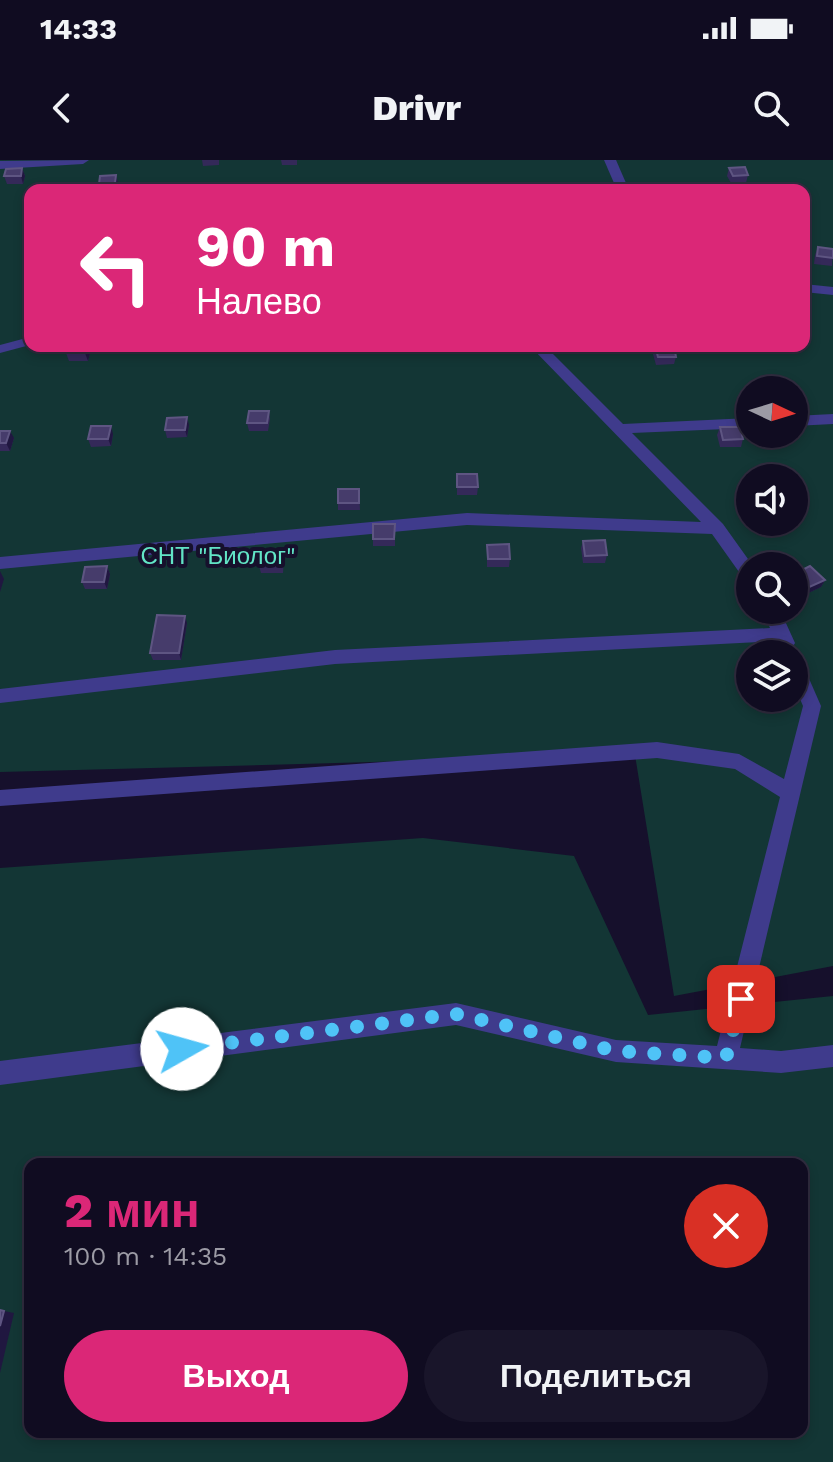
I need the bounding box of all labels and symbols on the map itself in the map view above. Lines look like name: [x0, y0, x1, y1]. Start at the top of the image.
north arrow: [736, 376, 808, 448]
park label: СНТ "Биолог": [140, 542, 296, 570]
pin: [707, 965, 775, 1033]
position arrow: [140, 1007, 224, 1091]

